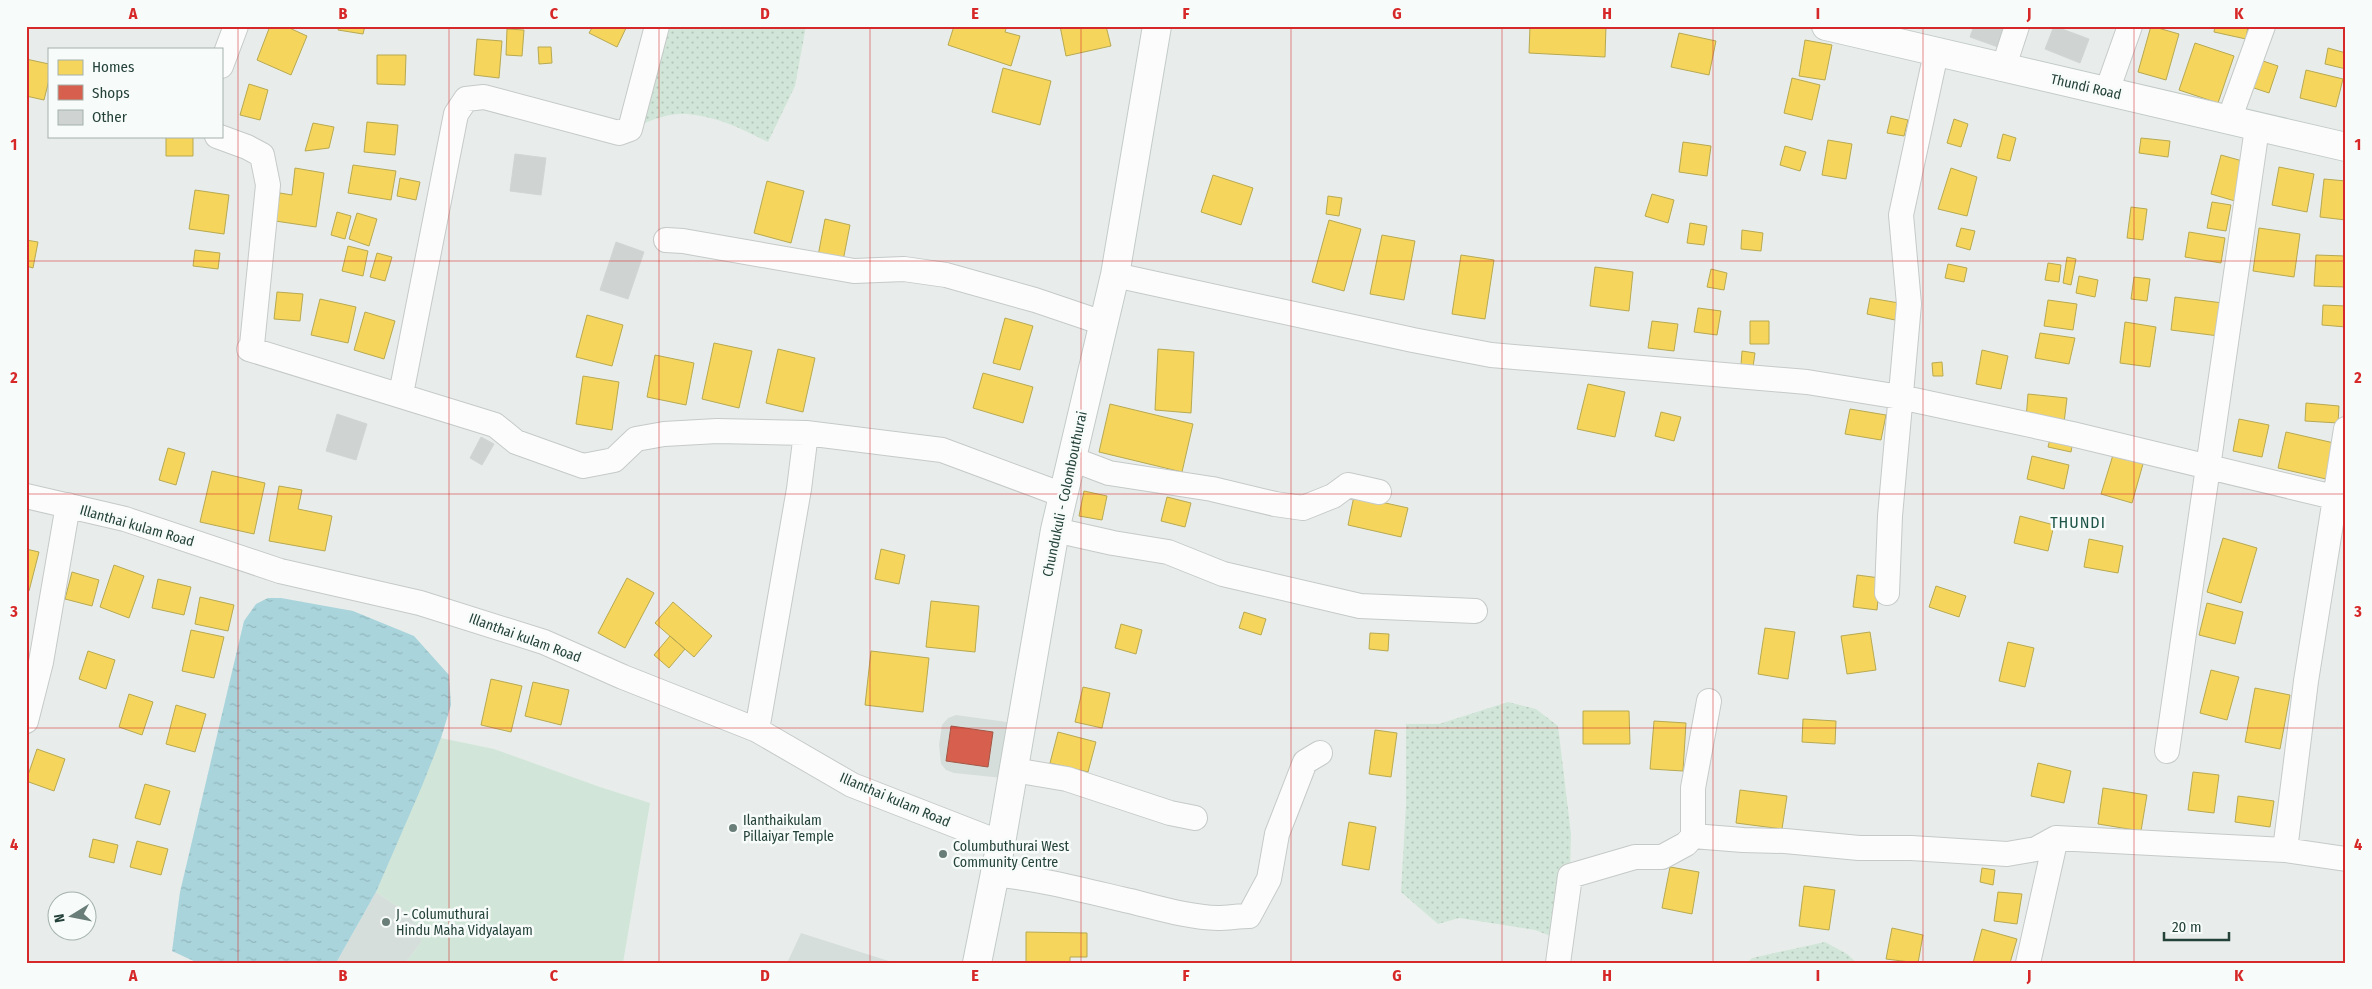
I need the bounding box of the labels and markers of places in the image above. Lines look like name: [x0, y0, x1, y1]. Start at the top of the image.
place label: Ilanthaikulam Pillaiyar Temple: [743, 812, 834, 845]
marker: Ilanthaikulam Pillaiyar Temple: [727, 822, 739, 834]
place label: Columbuthurai West Community Centre: [953, 838, 1069, 871]
marker: Columbuthurai West Community Centre: [937, 848, 949, 860]
place label: J - Columuthurai Hindu Maha Vidyalayam: [396, 906, 533, 939]
marker: J - Columuthurai Hindu Maha Vidyalayam: [380, 916, 392, 928]

